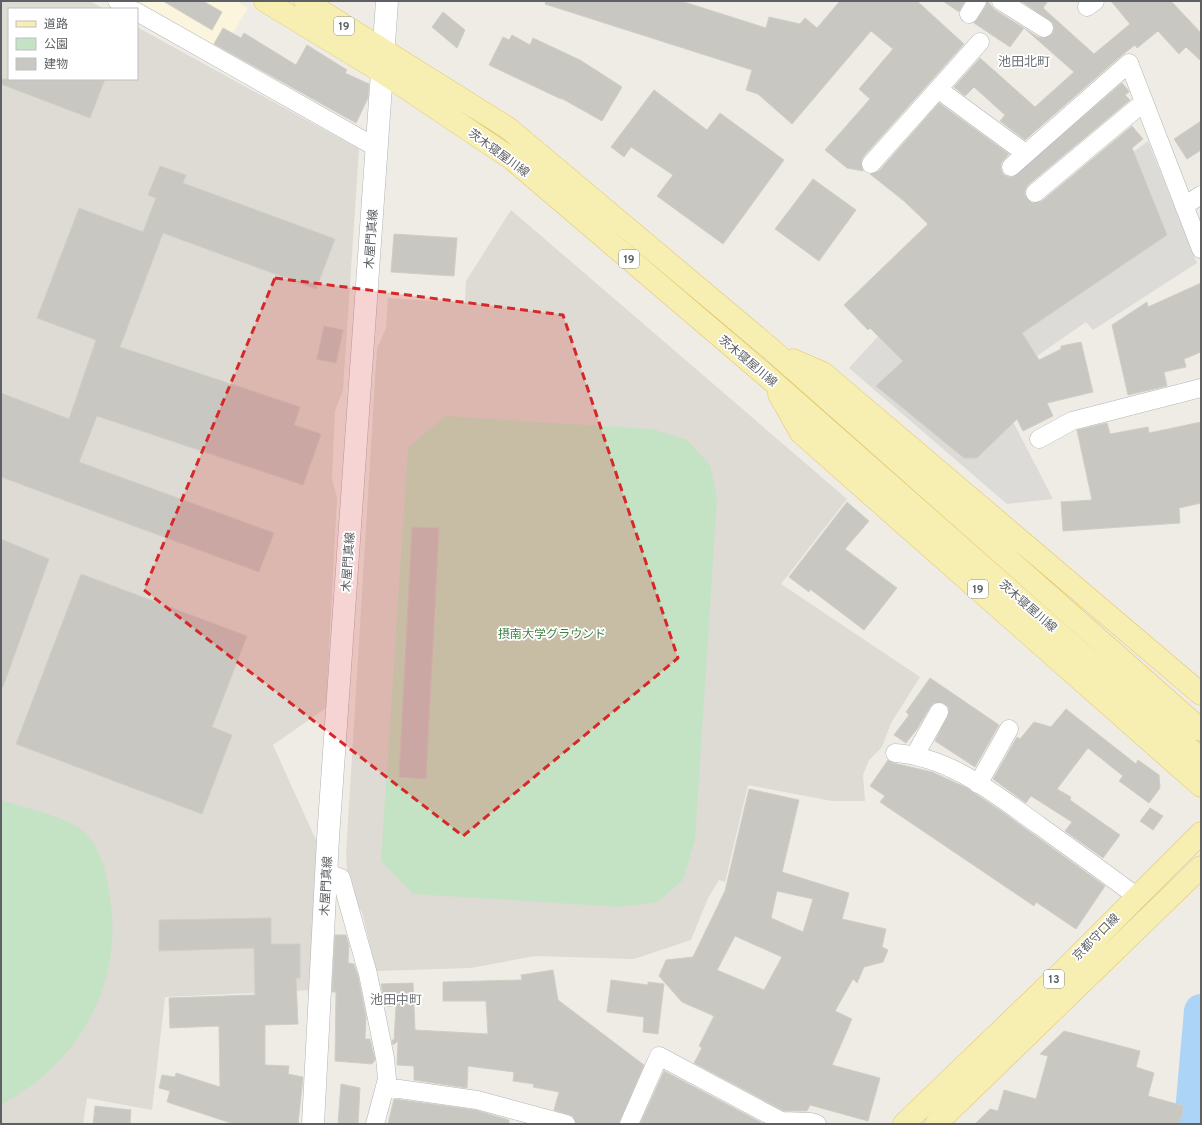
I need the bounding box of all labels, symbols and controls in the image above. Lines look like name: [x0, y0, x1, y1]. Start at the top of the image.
legend: [8, 8, 138, 80]
text: 道路: [44, 17, 68, 33]
road number: 19: [334, 17, 354, 35]
text: 公園: [44, 37, 68, 53]
district label: 池田北町: [998, 54, 1050, 71]
text: 建物: [44, 57, 68, 73]
street label: 茨木寝屋川線: [465, 126, 532, 181]
street label: 木屋門真線: [362, 209, 382, 270]
road number: 19: [619, 250, 639, 268]
street label: 茨木寝屋川線: [715, 332, 780, 391]
street label: 木屋門真線: [339, 532, 359, 593]
street label: 茨木寝屋川線: [995, 577, 1060, 636]
road number: 19: [968, 580, 988, 598]
park label: 摂南大学グラウンド: [498, 627, 606, 643]
street label: 木屋門真線: [317, 856, 337, 916]
street label: 京都守口線: [1070, 911, 1124, 965]
road number: 13: [1044, 970, 1064, 988]
district label: 池田中町: [370, 993, 422, 1009]

